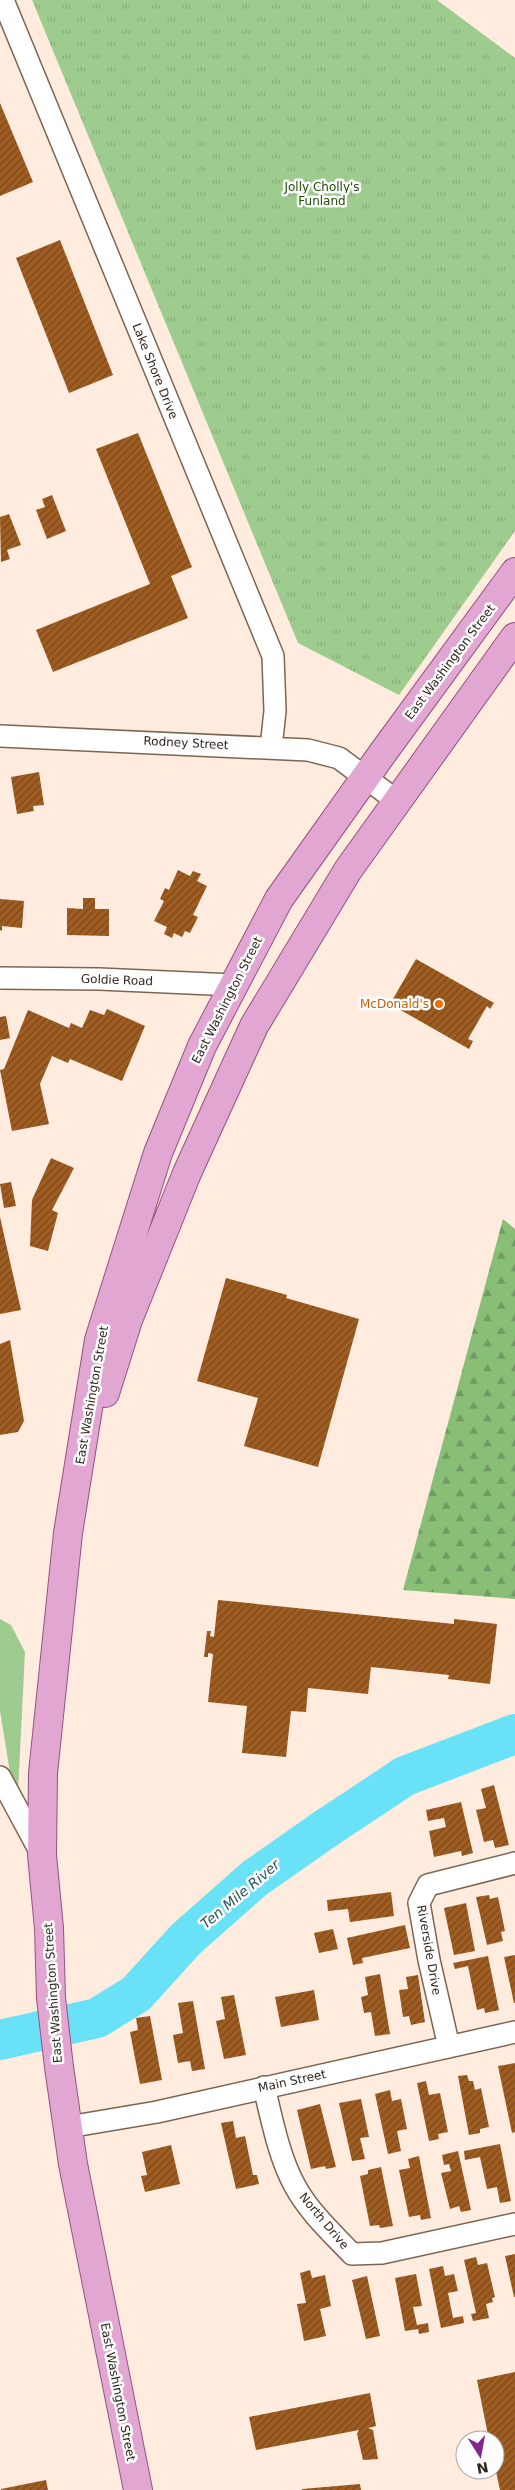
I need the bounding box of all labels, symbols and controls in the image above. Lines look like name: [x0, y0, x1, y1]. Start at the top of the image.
park label: Jolly Cholly's Funland: [283, 180, 360, 208]
street label: Lake Shore Drive: [129, 321, 181, 421]
street label: East Washington Street: [402, 601, 498, 722]
street label: Rodney Street: [143, 734, 229, 752]
street label: East Washington Street: [189, 934, 265, 1066]
street label: Goldie Road: [81, 972, 153, 988]
place label: McDonald's: [360, 997, 429, 1011]
marker: McDonald's: [433, 998, 445, 1010]
street label: East Washington Street: [73, 1324, 111, 1465]
water label: Ten Mile River: [197, 1856, 284, 1932]
street label: Riverside Drive: [414, 1904, 444, 1996]
street label: East Washington Street: [41, 1922, 65, 2064]
street label: Main Street: [257, 2067, 327, 2095]
street label: North Drive: [296, 2190, 352, 2252]
street label: East Washington Street: [98, 2322, 138, 2463]
north arrow: [455, 2430, 505, 2480]
text: N: [475, 2459, 490, 2477]

